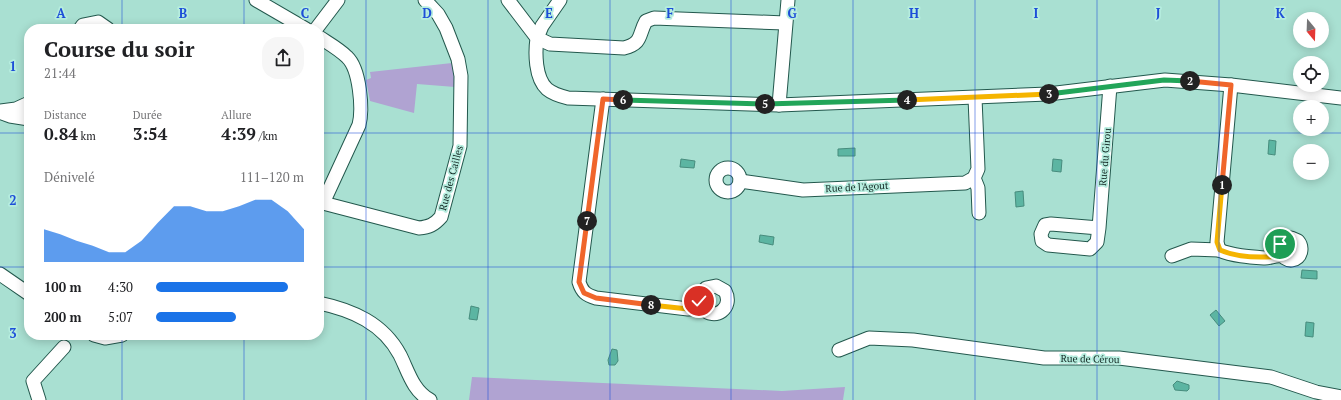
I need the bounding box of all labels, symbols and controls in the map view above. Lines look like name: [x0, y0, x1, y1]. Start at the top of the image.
text: A: [56, 4, 66, 22]
text: B: [179, 4, 187, 22]
text: C: [301, 4, 309, 22]
text: D: [422, 4, 432, 22]
text: E: [545, 4, 553, 22]
text: F: [666, 4, 674, 22]
text: G: [787, 4, 797, 22]
text: H: [909, 4, 919, 22]
text: I: [1034, 4, 1039, 22]
text: J: [1156, 4, 1161, 22]
text: K: [1275, 4, 1285, 22]
north arrow: [1293, 12, 1329, 48]
map controls: [1293, 12, 1329, 180]
text: Course du soir: [44, 34, 194, 63]
button: share: [262, 37, 304, 79]
button: locate: [1293, 56, 1329, 92]
text: 1: [9, 57, 17, 75]
text: 21:44: [44, 64, 76, 82]
pin: 2: [1180, 71, 1200, 91]
text: 2: [1187, 74, 1193, 88]
pin: 3: [1039, 84, 1059, 104]
text: 3: [1046, 87, 1052, 101]
pin: 6: [613, 90, 633, 110]
pin: 4: [897, 90, 917, 110]
text: 6: [620, 93, 626, 107]
text: 4: [904, 93, 910, 107]
pin: 5: [755, 94, 775, 114]
text: 5: [762, 97, 768, 111]
button: +: [1293, 100, 1329, 136]
text: Distance: [44, 108, 87, 122]
text: Durée: [133, 108, 162, 122]
text: Allure: [221, 108, 252, 122]
text: 0.84: [44, 122, 78, 145]
text: 3:54: [133, 122, 167, 145]
text: 4:39: [221, 122, 256, 145]
street label: Rue du Girou: [1096, 127, 1114, 187]
text: km: [78, 129, 96, 143]
text: /km: [256, 129, 278, 143]
street label: Rue des Cailles: [436, 144, 466, 212]
button: −: [1293, 144, 1329, 180]
text: Dénivelé: [44, 168, 95, 186]
text: 111–120 m: [240, 168, 304, 186]
pin: 1: [1212, 175, 1232, 195]
text: 1: [1219, 178, 1225, 192]
street label: Rue de l'Agout: [825, 179, 889, 195]
text: 2: [9, 191, 17, 209]
pin: 7: [577, 211, 597, 231]
text: 7: [584, 214, 590, 228]
pin: [1263, 227, 1297, 261]
icon: arrive: [1269, 233, 1291, 255]
text: 100 m: [44, 278, 82, 296]
text: 4:30: [108, 278, 133, 296]
pin: [682, 284, 716, 318]
icon: check: [688, 290, 710, 312]
pin: 8: [641, 295, 661, 315]
text: 8: [648, 298, 654, 312]
text: 200 m: [44, 308, 82, 326]
text: 5:07: [108, 308, 133, 326]
text: 3: [9, 324, 17, 342]
street label: Rue de Cérou: [1060, 352, 1120, 366]

